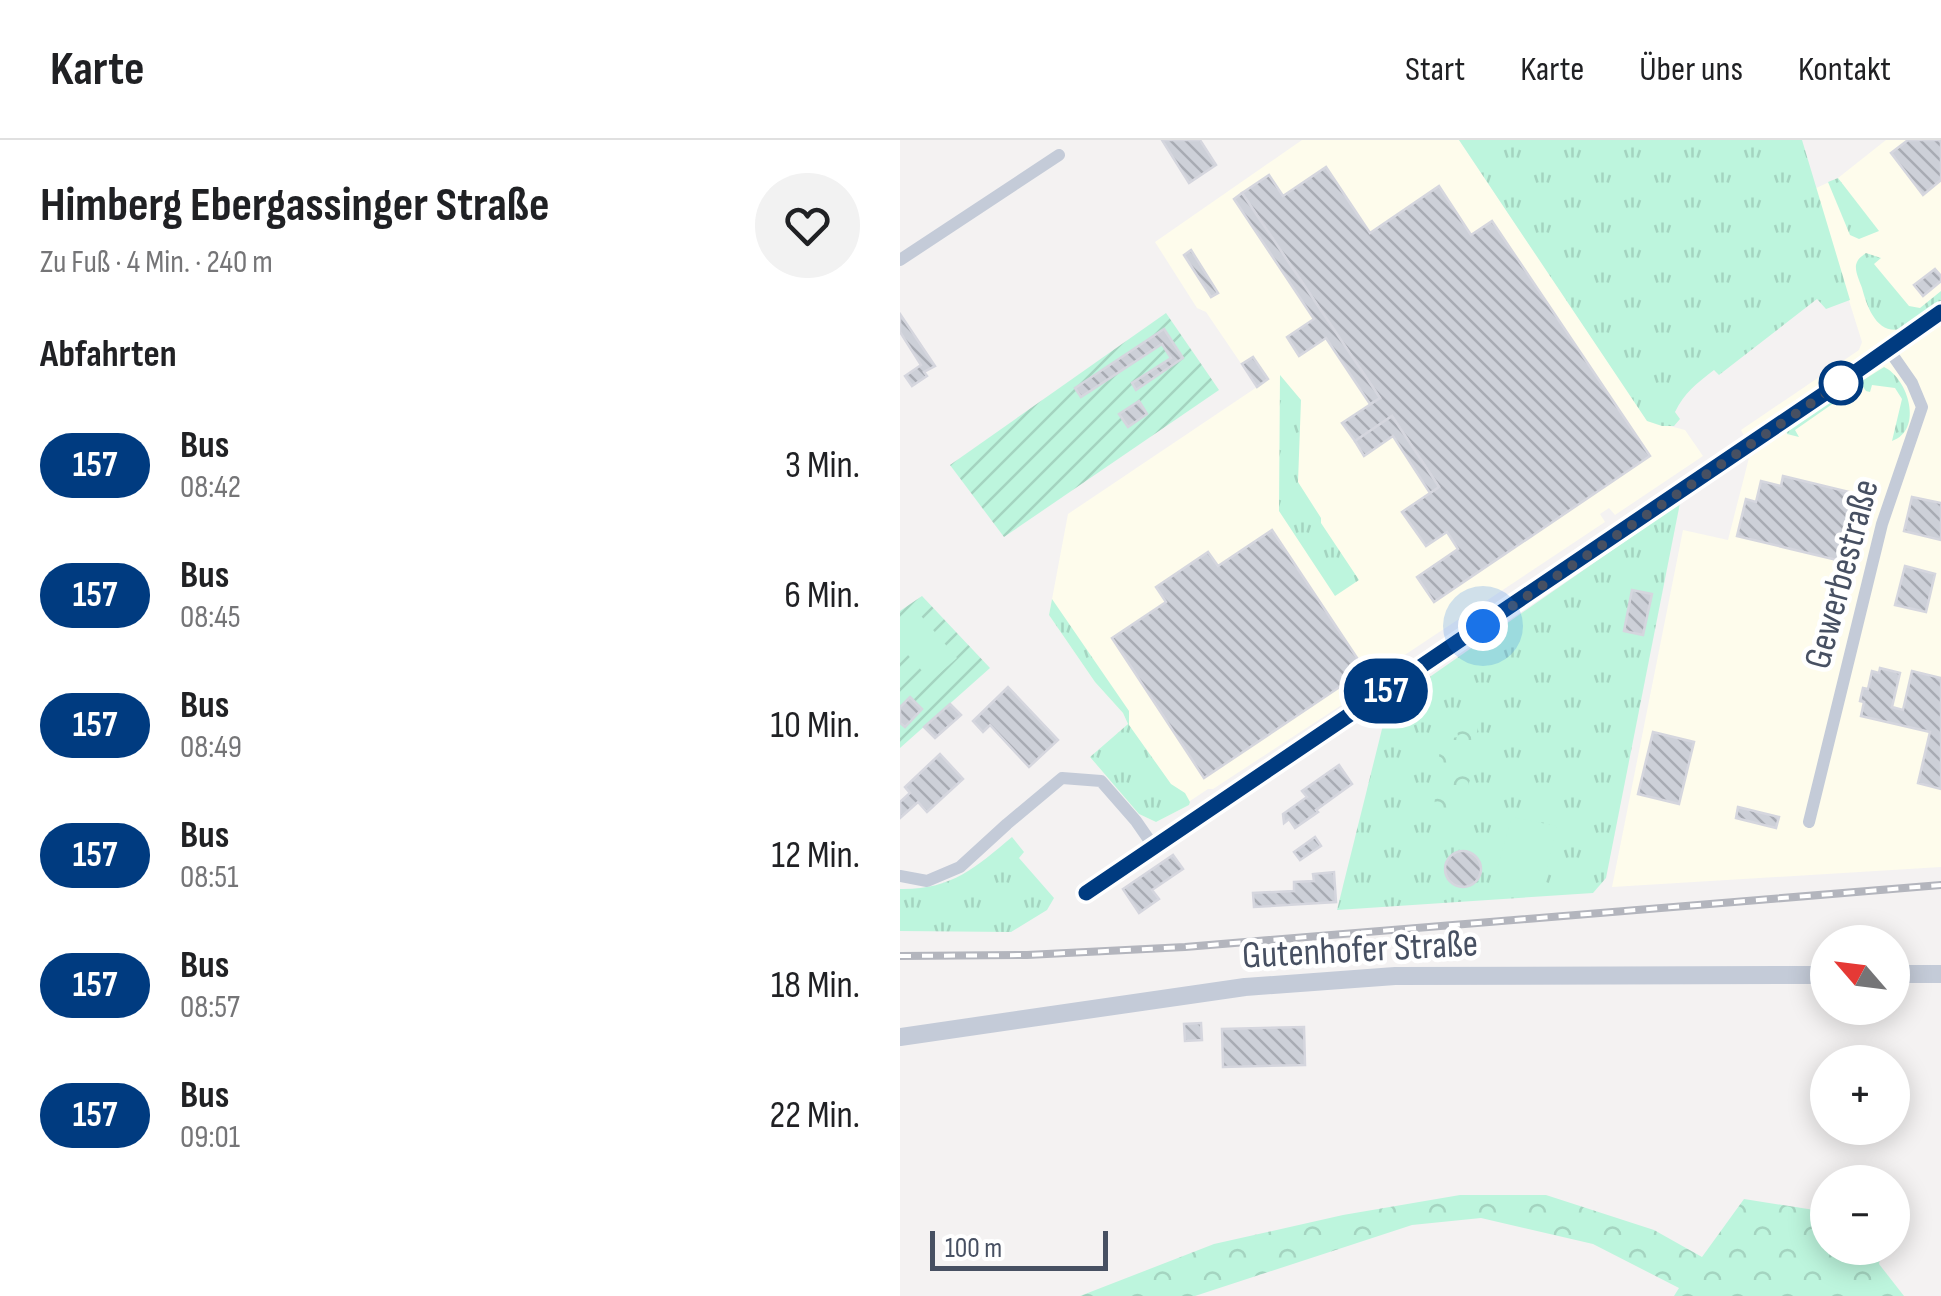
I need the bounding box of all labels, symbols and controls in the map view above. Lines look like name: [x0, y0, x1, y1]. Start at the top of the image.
text: Karte: [50, 41, 144, 98]
text: Start: [1405, 48, 1465, 91]
text: Karte: [1520, 48, 1584, 91]
text: Über uns: [1639, 48, 1743, 91]
text: Kontakt: [1798, 48, 1891, 91]
button: heart: [755, 173, 860, 278]
text: Himberg Ebergassinger Straße: [40, 177, 549, 234]
text: Zu Fuß · 4 Min. · 240 m: [40, 243, 273, 282]
text: Abfahrten: [40, 332, 177, 377]
unlabelled marker: [1820, 362, 1862, 404]
text: Bus: [180, 423, 229, 468]
text: 3 Min.: [785, 443, 860, 488]
text: 157: [73, 444, 117, 487]
text: 08:42: [180, 468, 241, 507]
street label: Gewerbestraße: [1795, 474, 1889, 674]
text: Bus: [180, 553, 229, 598]
text: 6 Min.: [784, 573, 860, 618]
text: 157: [73, 574, 117, 617]
text: 08:45: [180, 598, 241, 637]
your location: [1458, 601, 1508, 651]
line badge: 157: [1328, 658, 1444, 724]
text: 157: [1364, 670, 1408, 713]
text: Bus: [180, 683, 229, 728]
text: 10 Min.: [771, 703, 860, 748]
text: 157: [73, 704, 117, 747]
text: 08:49: [180, 728, 242, 767]
text: Bus: [180, 813, 229, 858]
text: 12 Min.: [771, 833, 860, 878]
text: 157: [73, 834, 117, 877]
text: 08:51: [180, 858, 238, 897]
street label: Gutenhofer Straße: [1241, 921, 1479, 979]
north arrow: [1810, 925, 1910, 1025]
map controls: [1810, 925, 1910, 1265]
text: Bus: [180, 943, 229, 988]
text: 18 Min.: [771, 963, 860, 1008]
text: 157: [73, 964, 117, 1007]
text: 08:57: [180, 988, 240, 1027]
button: +: [1810, 1045, 1910, 1145]
text: Bus: [180, 1073, 229, 1118]
text: 22 Min.: [770, 1093, 860, 1138]
text: 157: [73, 1094, 117, 1137]
text: 09:01: [180, 1118, 240, 1157]
button: −: [1810, 1165, 1910, 1265]
scale bar: [930, 1226, 1108, 1270]
text: 100 m: [945, 1232, 1002, 1265]

